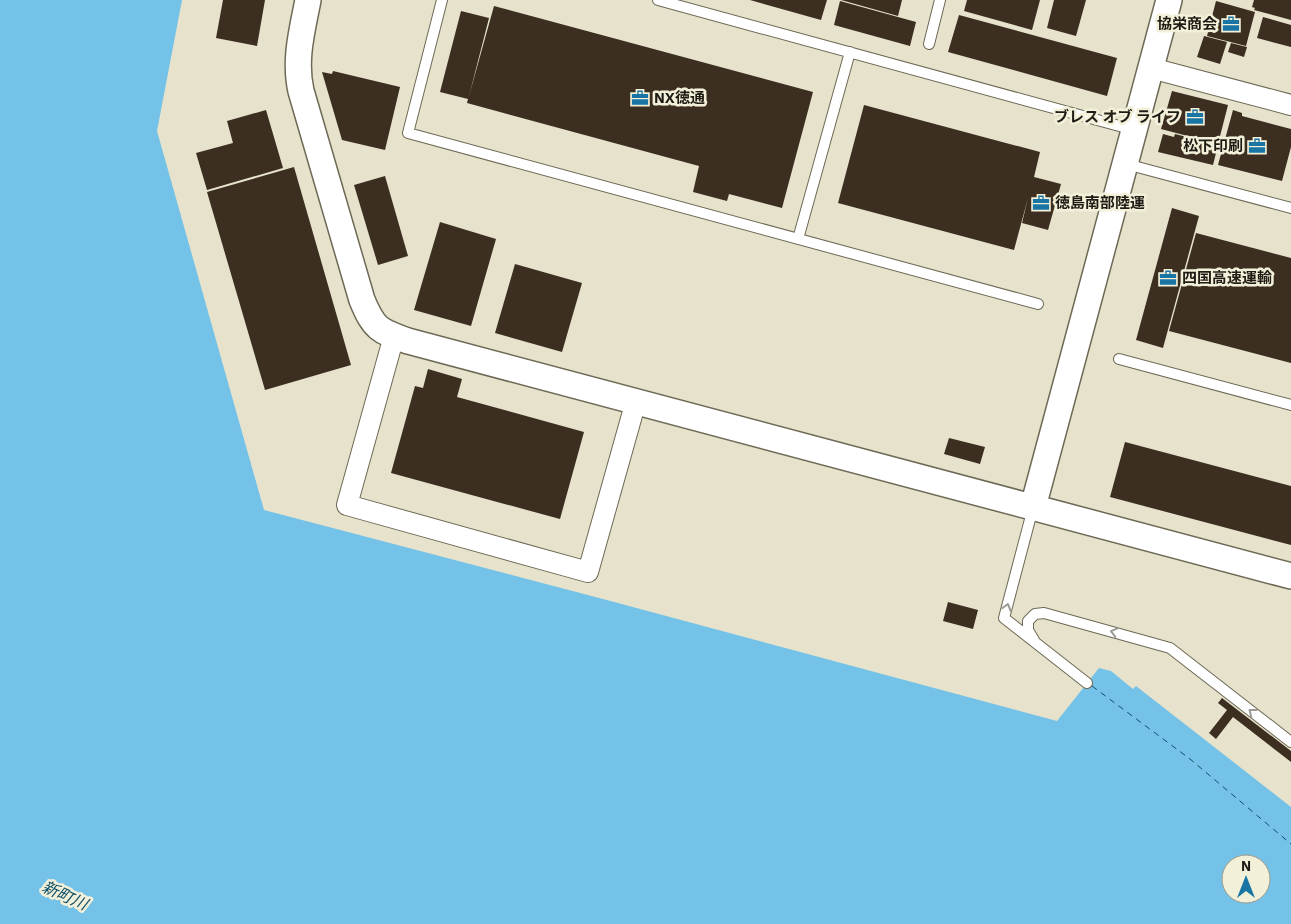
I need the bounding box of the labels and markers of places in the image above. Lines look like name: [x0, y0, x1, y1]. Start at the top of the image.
place label: 協栄商会: [1157, 14, 1217, 33]
office icon: 協栄商会: [1221, 14, 1241, 34]
office icon: NX徳通: [630, 88, 650, 108]
place label: NX徳通: [654, 88, 705, 107]
place label: ブレス オブ ライフ: [1054, 107, 1181, 126]
office icon: ブレス オブ ライフ: [1185, 107, 1205, 127]
place label: 松下印刷: [1183, 136, 1243, 155]
office icon: 松下印刷: [1247, 136, 1267, 156]
office icon: 徳島南部陸運: [1031, 193, 1051, 213]
place label: 徳島南部陸運: [1055, 193, 1145, 212]
office icon: 四国高速運輸: [1158, 268, 1178, 288]
place label: 四国高速運輸: [1182, 268, 1272, 287]

